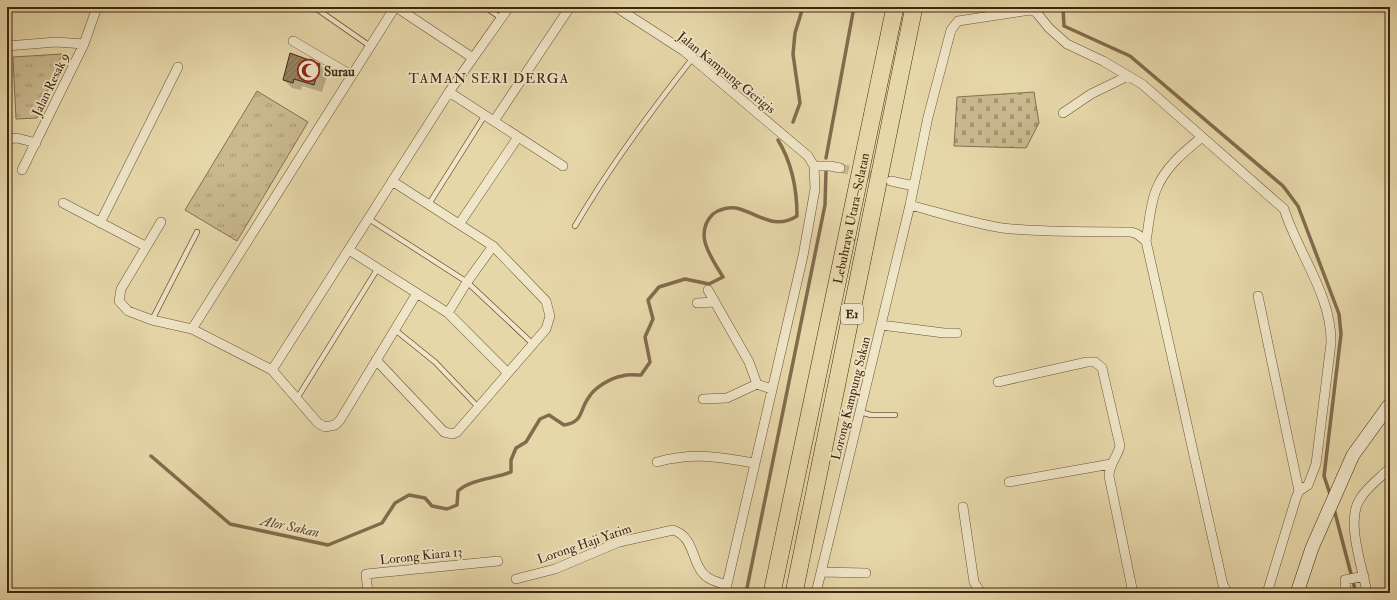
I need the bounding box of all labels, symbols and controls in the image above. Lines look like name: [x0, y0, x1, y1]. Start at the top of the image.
street label: Jalan Kampung Gerigis: [673, 28, 779, 118]
street label: Jalan Resak 9: [28, 50, 73, 120]
mosque icon: Surau: [295, 58, 321, 84]
place label: Surau: [324, 64, 355, 80]
district label: TAMAN SERI DERGA: [408, 70, 570, 87]
street label: Lebuhraya Utara–Selatan: [830, 151, 873, 285]
road number: E1: [841, 304, 863, 324]
street label: Lorong Kampung Sakan: [828, 334, 875, 462]
water label: Alor Sakan: [257, 512, 321, 541]
street label: Lorong Haji Yatim: [535, 520, 634, 568]
street label: Lorong Kiara 13: [379, 544, 463, 568]

